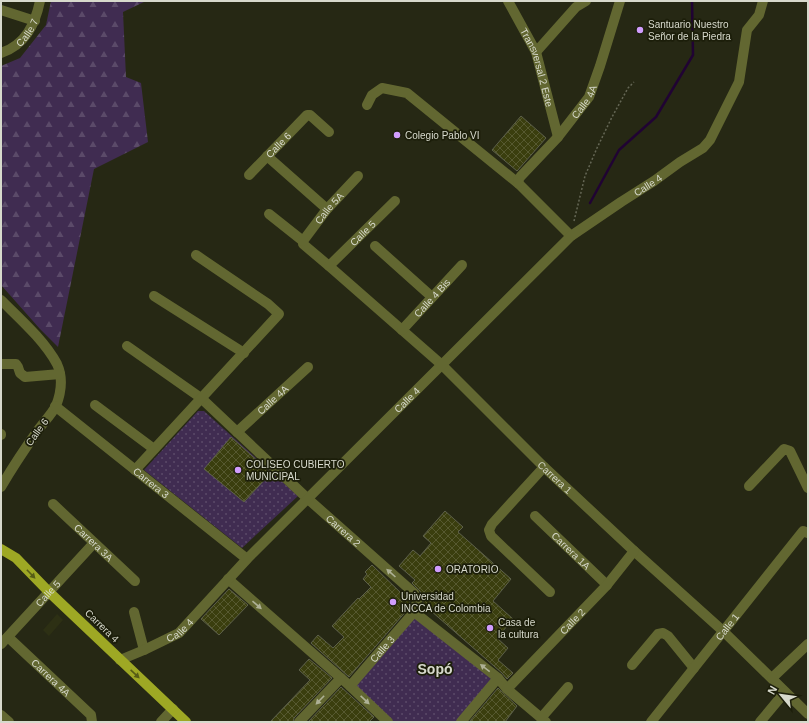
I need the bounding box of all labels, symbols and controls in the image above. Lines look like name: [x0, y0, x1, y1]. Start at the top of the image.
street label: Calle 7: [14, 17, 40, 48]
place label: Santuario Nuestro Señor de la Piedra: [648, 19, 731, 42]
marker: Santuario Nuestro Señor de la Piedra: [635, 25, 645, 35]
street label: Transversal 2 Este: [518, 26, 556, 108]
street label: Calle 4A: [569, 83, 598, 120]
street label: Calle 6: [263, 129, 293, 160]
marker: Colegio Pablo VI: [392, 130, 402, 140]
place label: Colegio Pablo VI: [405, 130, 480, 141]
street label: Calle 4: [632, 172, 664, 198]
street label: Calle 5A: [312, 190, 346, 226]
street label: Calle 5: [348, 218, 378, 248]
street label: Calle 4 Bis: [412, 276, 452, 319]
street label: Calle 4A: [255, 383, 290, 416]
street label: Calle 4: [392, 385, 422, 415]
street label: Calle 6: [23, 416, 51, 448]
place label: COLISEO CUBIERTO MUNICIPAL: [246, 459, 345, 482]
street label: Carrera 1: [536, 459, 575, 496]
street label: Carrera 3: [131, 465, 172, 500]
marker: COLISEO CUBIERTO MUNICIPAL: [233, 465, 243, 475]
street label: Carrera 2: [324, 512, 363, 549]
street label: Carrera 3A: [72, 522, 116, 563]
street label: Carrera 1A: [550, 530, 593, 572]
marker: ORATORIO: [433, 564, 443, 574]
place label: ORATORIO: [446, 564, 499, 575]
one-way arrow: [386, 568, 397, 577]
one-way arrow: [26, 569, 36, 579]
street label: Calle 5: [33, 578, 63, 608]
place label: Universidad INCCA de Colombia: [401, 591, 491, 614]
marker: Universidad INCCA de Colombia: [388, 597, 398, 607]
one-way arrow: [252, 600, 262, 610]
street label: Calle 2: [557, 606, 587, 636]
street label: Carrera 4: [83, 607, 121, 645]
street label: Calle 1: [713, 611, 741, 642]
street label: Calle 4: [164, 616, 195, 644]
place label: Casa de la cultura: [498, 617, 539, 640]
marker: Casa de la cultura: [485, 623, 495, 633]
street label: Calle 3: [368, 633, 397, 664]
street label: Carrera 4A: [29, 657, 73, 698]
district label: Sopó: [418, 661, 453, 677]
one-way arrow: [480, 664, 491, 673]
one-way arrow: [130, 669, 140, 678]
north arrow: [761, 675, 801, 715]
text: N: [765, 684, 779, 697]
one-way arrow: [315, 695, 325, 705]
one-way arrow: [360, 695, 370, 705]

